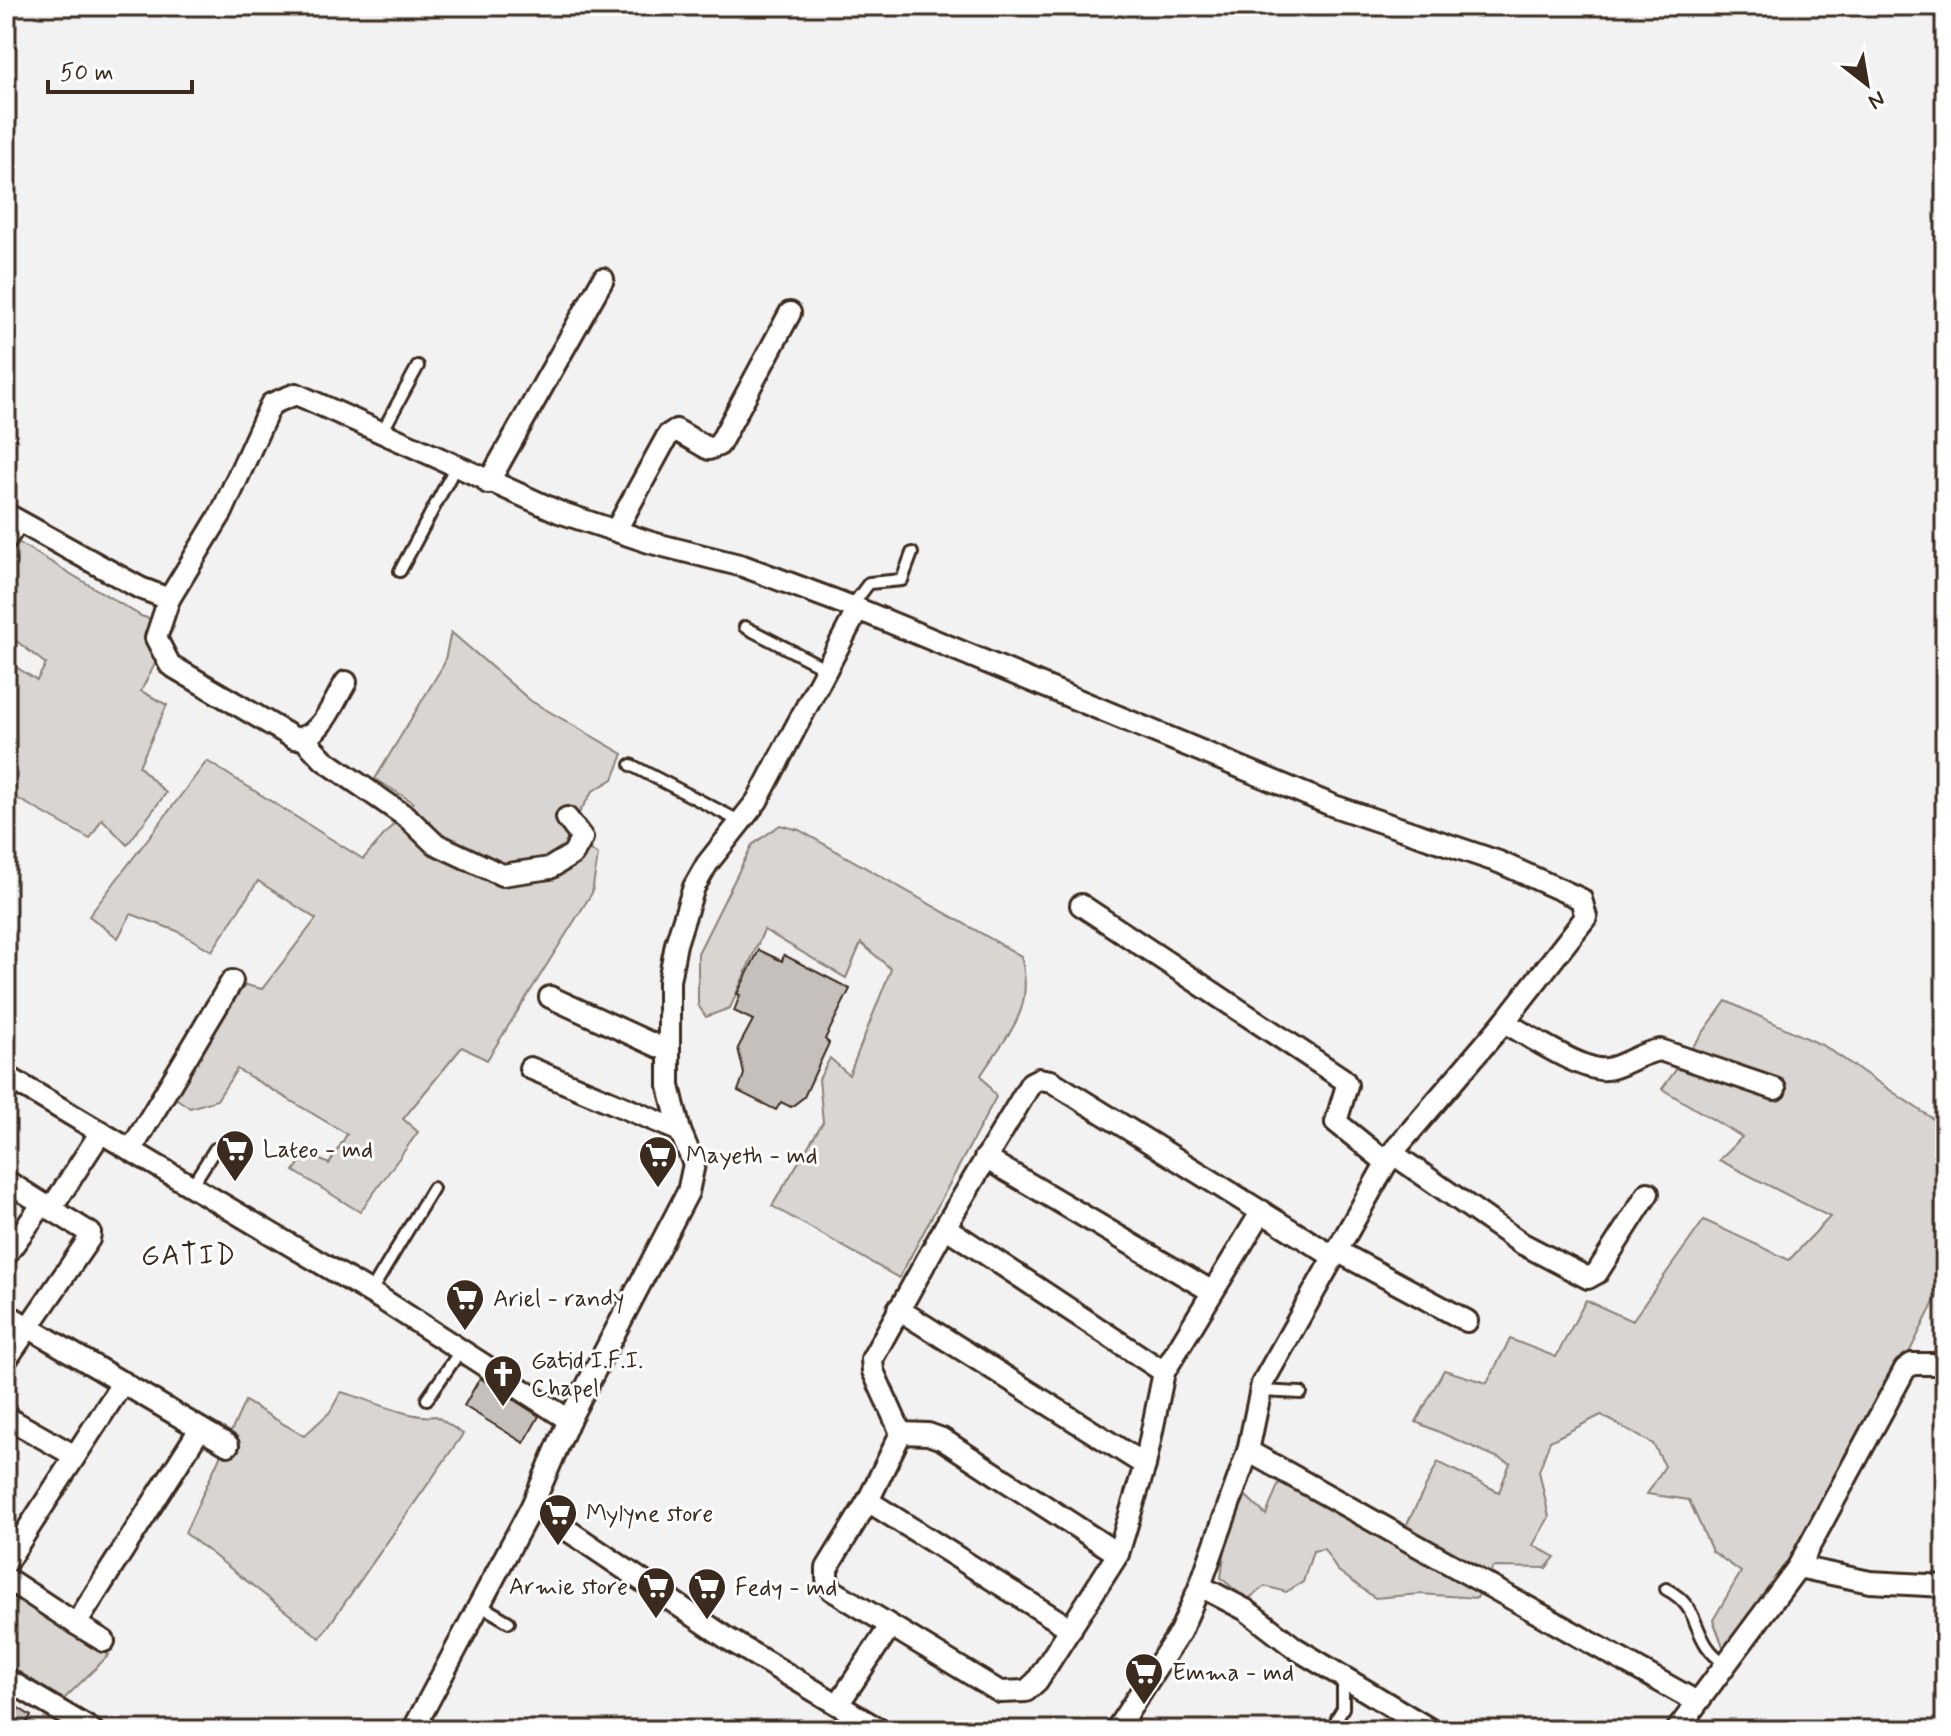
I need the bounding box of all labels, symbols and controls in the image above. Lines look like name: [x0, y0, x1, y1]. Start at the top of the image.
scale bar: [48, 44, 192, 94]
north arrow: [1827, 44, 1907, 124]
text: 50 m: [60, 58, 114, 89]
text: N: [1863, 84, 1890, 115]
supermarket icon: Lateo - md: [214, 1128, 256, 1183]
supermarket icon: Mayeth - md: [637, 1134, 679, 1189]
place label: Lateo - md: [263, 1135, 373, 1166]
place label: Mayeth - md: [686, 1141, 818, 1172]
district label: GATID: [141, 1238, 237, 1275]
supermarket icon: Ariel - randy: [444, 1277, 486, 1332]
place label: Ariel - randy: [493, 1284, 624, 1315]
place label: Gatid I.F.I. Chapel: [531, 1346, 643, 1405]
church icon: Gatid I.F.I. Chapel: [482, 1353, 524, 1408]
supermarket icon: Mylyne store: [537, 1492, 579, 1547]
place label: Mylyne store: [586, 1499, 713, 1530]
supermarket icon: Armie store: [635, 1565, 677, 1620]
supermarket icon: Fedy - md: [686, 1566, 728, 1621]
place label: Armie store: [509, 1572, 628, 1603]
place label: Fedy - md: [735, 1573, 837, 1604]
supermarket icon: Emma - md: [1123, 1651, 1165, 1706]
place label: Emma - md: [1172, 1658, 1294, 1689]

